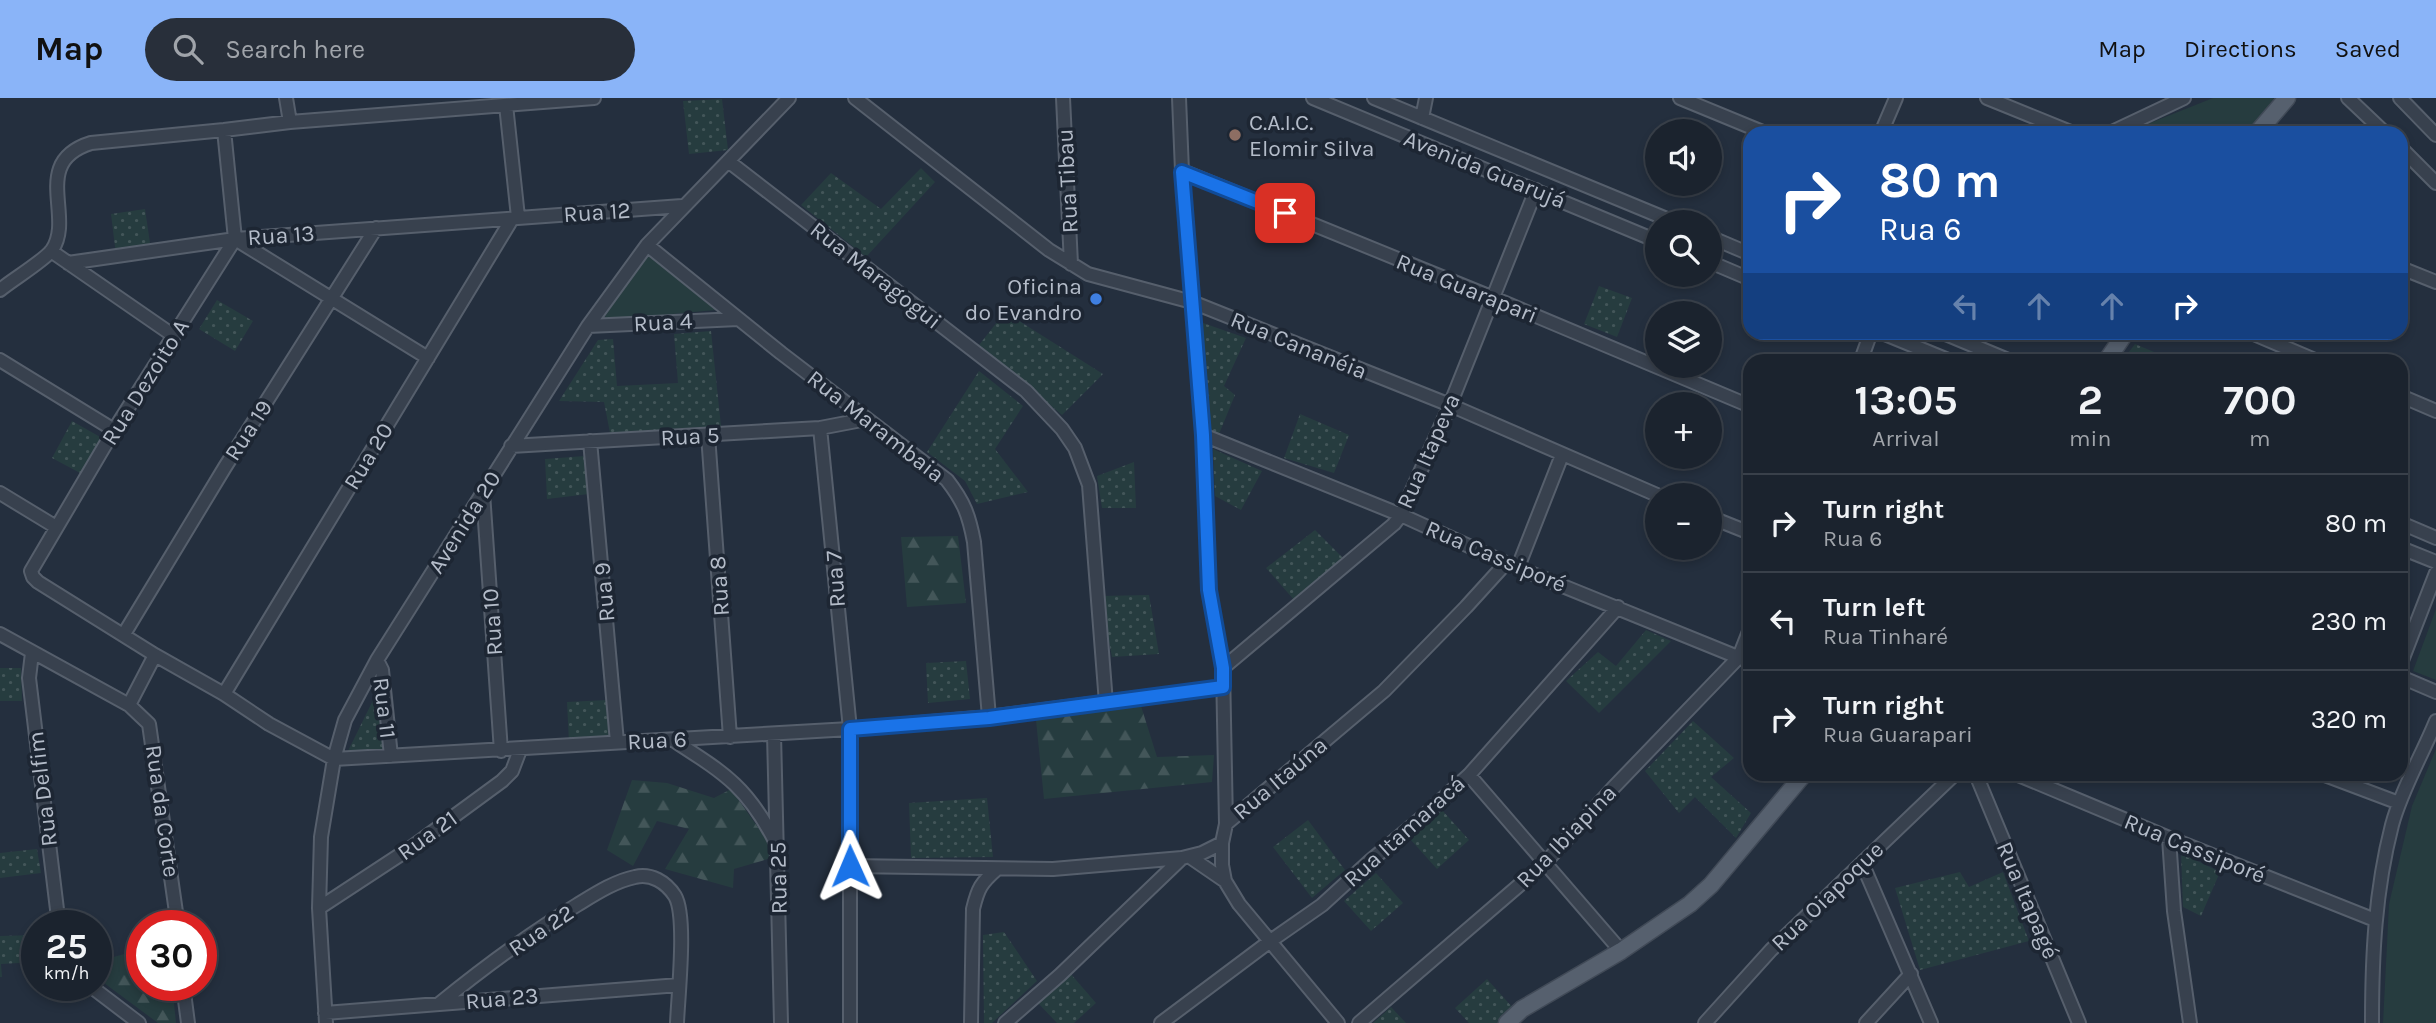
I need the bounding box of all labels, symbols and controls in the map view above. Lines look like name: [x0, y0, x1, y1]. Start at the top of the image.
search box: [145, 18, 635, 81]
text: Map: [35, 30, 103, 68]
icon: search: [169, 30, 207, 68]
text: Search here: [225, 34, 365, 65]
text: Map: [2098, 35, 2146, 63]
text: Directions: [2184, 35, 2297, 63]
text: Saved: [2335, 35, 2401, 63]
place label: C.A.I.C. Elomir Silva: [1249, 109, 1375, 162]
map controls: [1645, 119, 1722, 560]
button: sound: [1645, 119, 1722, 196]
street label: Avenida Guarujá: [1400, 125, 1570, 214]
marker: C.A.I.C. Elomir Silva: [1227, 127, 1243, 143]
street label: Rua Tibau: [1051, 128, 1084, 234]
text: 80 m: [1879, 152, 2001, 209]
icon: right: [1764, 154, 1855, 245]
pin: [1255, 183, 1315, 243]
icon: arrive: [1266, 194, 1304, 232]
street label: Rua 12: [563, 197, 631, 228]
button: search: [1645, 210, 1722, 287]
text: Rua 6: [1879, 211, 1962, 248]
street label: Rua Maragogui: [805, 216, 946, 335]
street label: Rua 13: [247, 220, 316, 251]
street label: Rua Guarapari: [1392, 248, 1541, 329]
place label: Oficina do Evandro: [965, 273, 1082, 326]
icon: left: [1947, 287, 1985, 325]
icon: ahead: [2020, 287, 2058, 325]
icon: ahead: [2093, 287, 2131, 325]
icon: right: [2166, 287, 2204, 325]
marker: Oficina do Evandro: [1088, 291, 1104, 307]
button: layers: [1645, 301, 1722, 378]
street label: Rua Cananéia: [1227, 306, 1371, 385]
street label: Rua 4: [633, 307, 693, 338]
street label: Rua Dezoito A: [96, 314, 195, 450]
street label: Rua Marambaia: [802, 364, 950, 488]
text: 13:05: [1854, 375, 1958, 425]
text: 2: [2077, 375, 2103, 425]
text: 700: [2223, 375, 2297, 425]
street label: Rua Itapeva: [1391, 389, 1466, 513]
button: +: [1645, 392, 1722, 469]
street label: Rua 19: [219, 395, 278, 466]
street label: Rua 20: [338, 418, 399, 495]
street label: Rua 5: [660, 421, 720, 452]
text: Arrival: [1872, 425, 1940, 452]
text: min: [2069, 425, 2111, 452]
text: m: [2249, 425, 2270, 452]
street label: Avenida 20: [422, 466, 506, 578]
button: −: [1645, 483, 1722, 560]
text: Turn right: [1823, 494, 1944, 525]
icon: right: [1764, 504, 1802, 542]
text: 80 m: [2325, 508, 2387, 539]
street label: Rua Cassiporé: [1421, 515, 1570, 598]
text: Rua 6: [1823, 525, 1882, 552]
street label: Rua 7: [820, 549, 851, 608]
street label: Rua 8: [704, 555, 735, 617]
street label: Rua 9: [588, 561, 621, 623]
street label: Rua 10: [477, 587, 508, 657]
text: Turn left: [1823, 592, 1925, 623]
icon: left: [1764, 602, 1802, 640]
text: 230 m: [2311, 606, 2387, 637]
text: Rua Tinharé: [1823, 623, 1948, 650]
street label: Rua 11: [367, 676, 402, 740]
text: Turn right: [1823, 690, 1944, 721]
icon: right: [1764, 700, 1802, 738]
text: 320 m: [2311, 704, 2387, 735]
text: Rua Guarapari: [1823, 721, 1973, 748]
street label: Rua 6: [627, 725, 687, 756]
street label: Rua Delfim: [22, 730, 63, 848]
street label: Rua Itaúna: [1228, 731, 1333, 825]
street label: Rua da Corte: [140, 743, 185, 879]
street label: Rua Itamaracá: [1338, 770, 1470, 893]
street label: Rua Ibiapina: [1511, 779, 1622, 893]
street label: Rua 21: [392, 805, 462, 866]
street label: Rua Cassiporé: [2120, 808, 2269, 889]
position arrow: [813, 829, 887, 903]
street label: Rua Oiapoque: [1766, 836, 1889, 957]
street label: Rua Itapagé: [1991, 837, 2064, 963]
street label: Rua 25: [764, 842, 793, 914]
street label: Rua 22: [504, 899, 579, 962]
speed limit sign: 30: [126, 910, 217, 1001]
text: 25: [46, 926, 87, 967]
text: km/h: [44, 962, 89, 984]
street label: Rua 23: [464, 982, 540, 1015]

